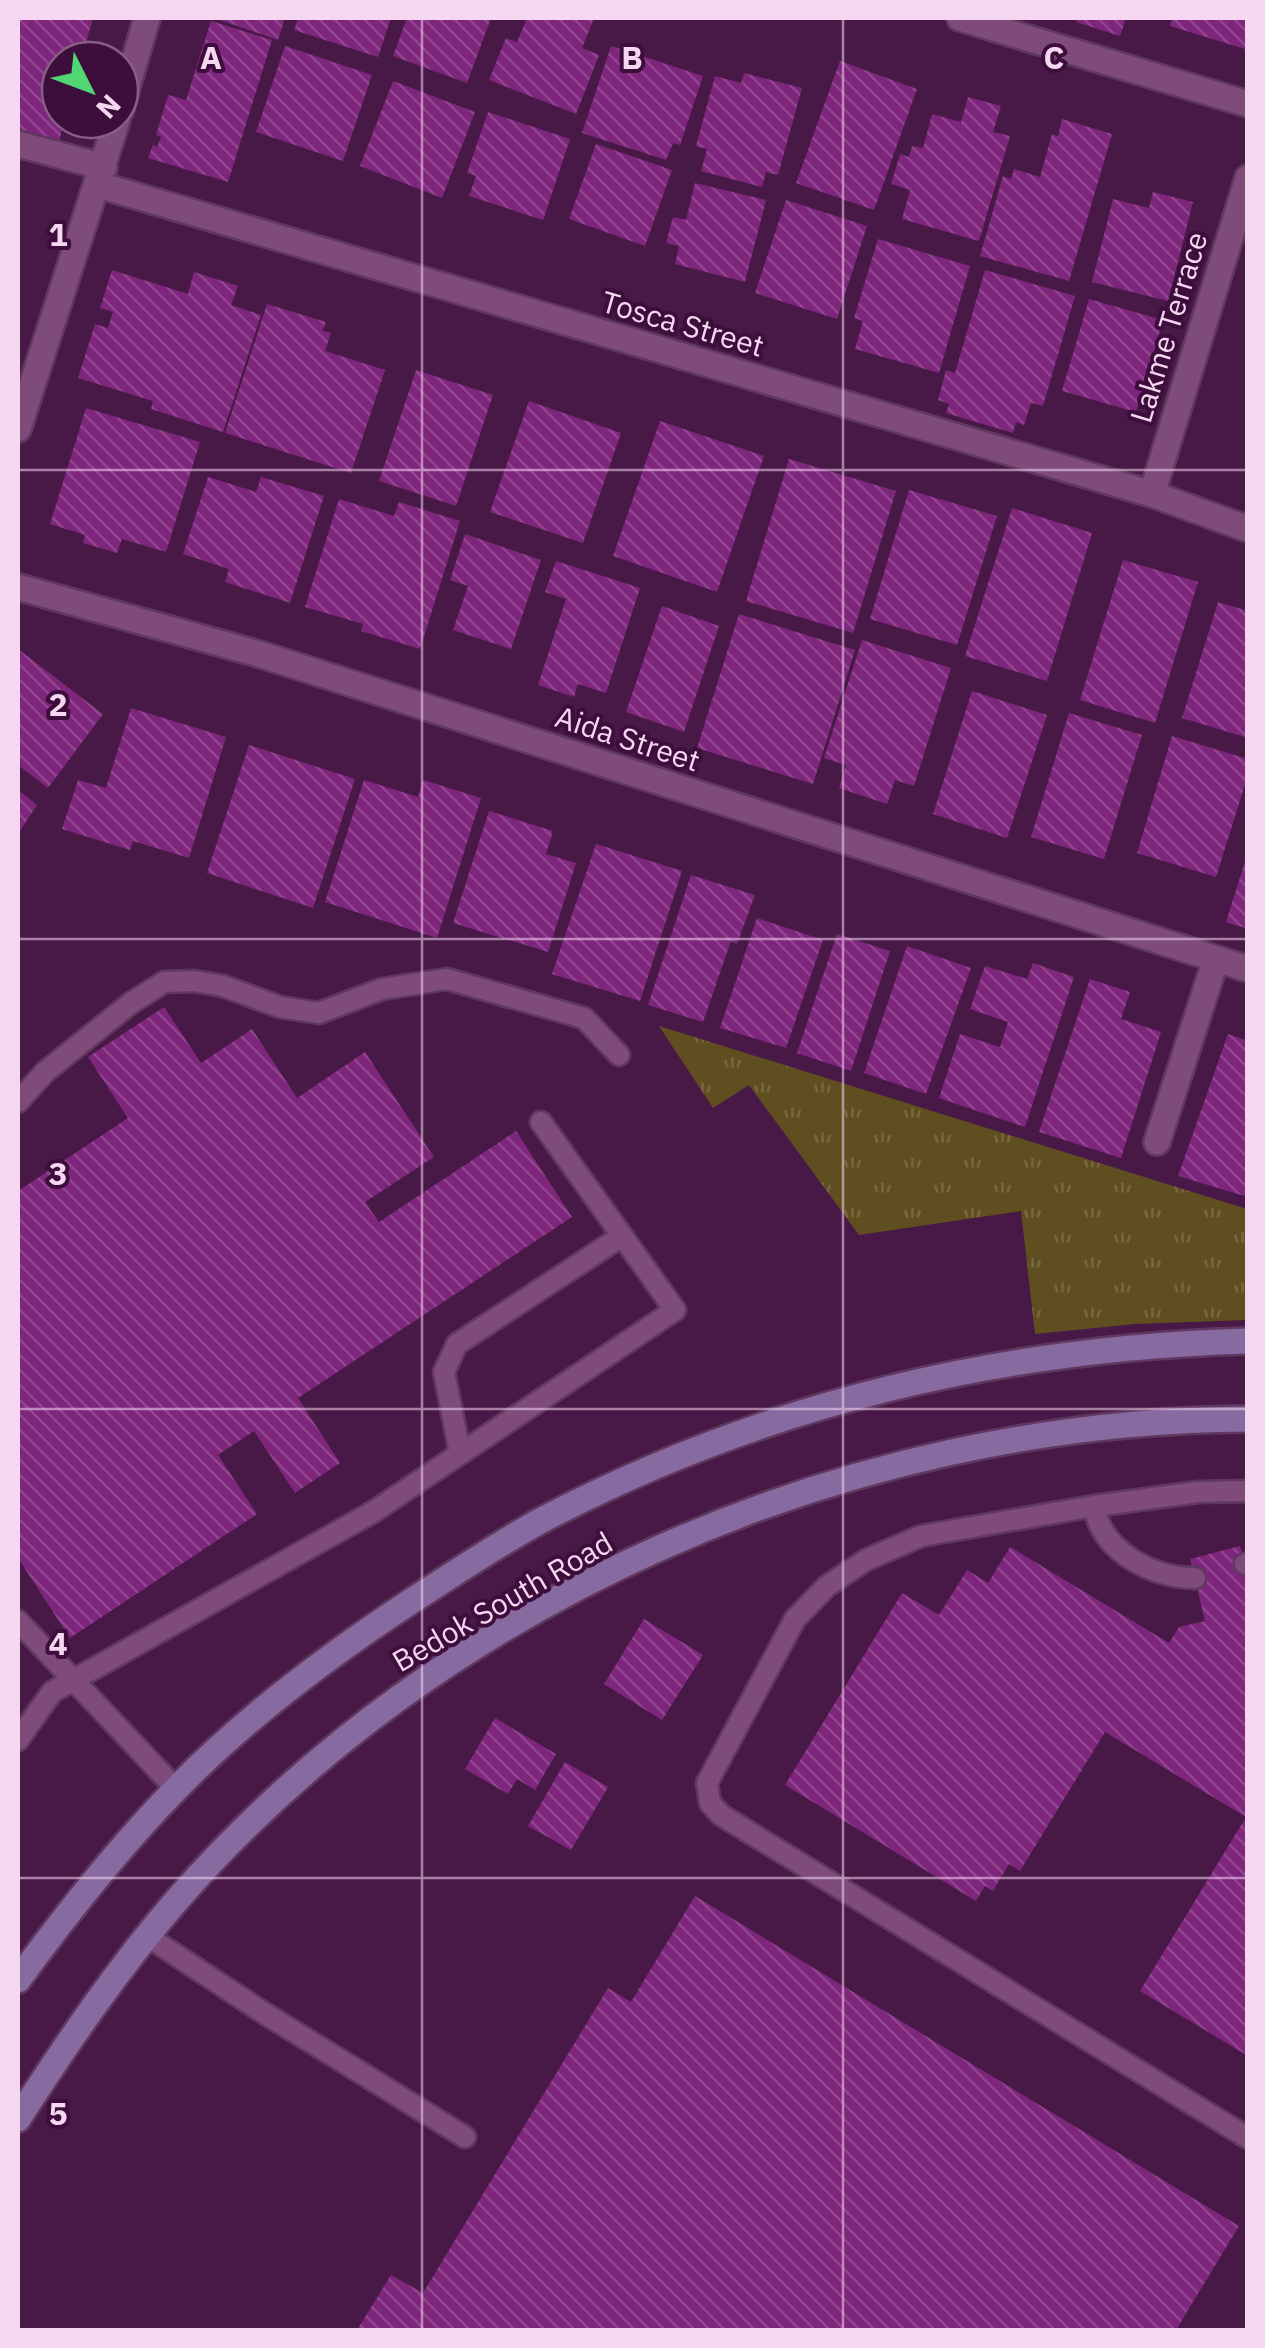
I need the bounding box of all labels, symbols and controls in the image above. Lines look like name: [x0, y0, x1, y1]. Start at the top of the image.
text: A: [200, 36, 222, 78]
text: B: [621, 36, 643, 78]
text: C: [1044, 36, 1064, 78]
north arrow: [40, 40, 140, 140]
text: N: [88, 87, 129, 127]
text: 1: [48, 213, 68, 255]
street label: Lakme Terrace: [1120, 227, 1216, 427]
street label: Tosca Street: [597, 281, 769, 365]
text: 2: [48, 683, 68, 725]
street label: Aida Street: [551, 696, 705, 780]
text: 3: [48, 1152, 68, 1194]
street label: Bedok South Road: [385, 1522, 619, 1680]
text: 4: [48, 1622, 68, 1664]
text: 5: [48, 2092, 68, 2134]

